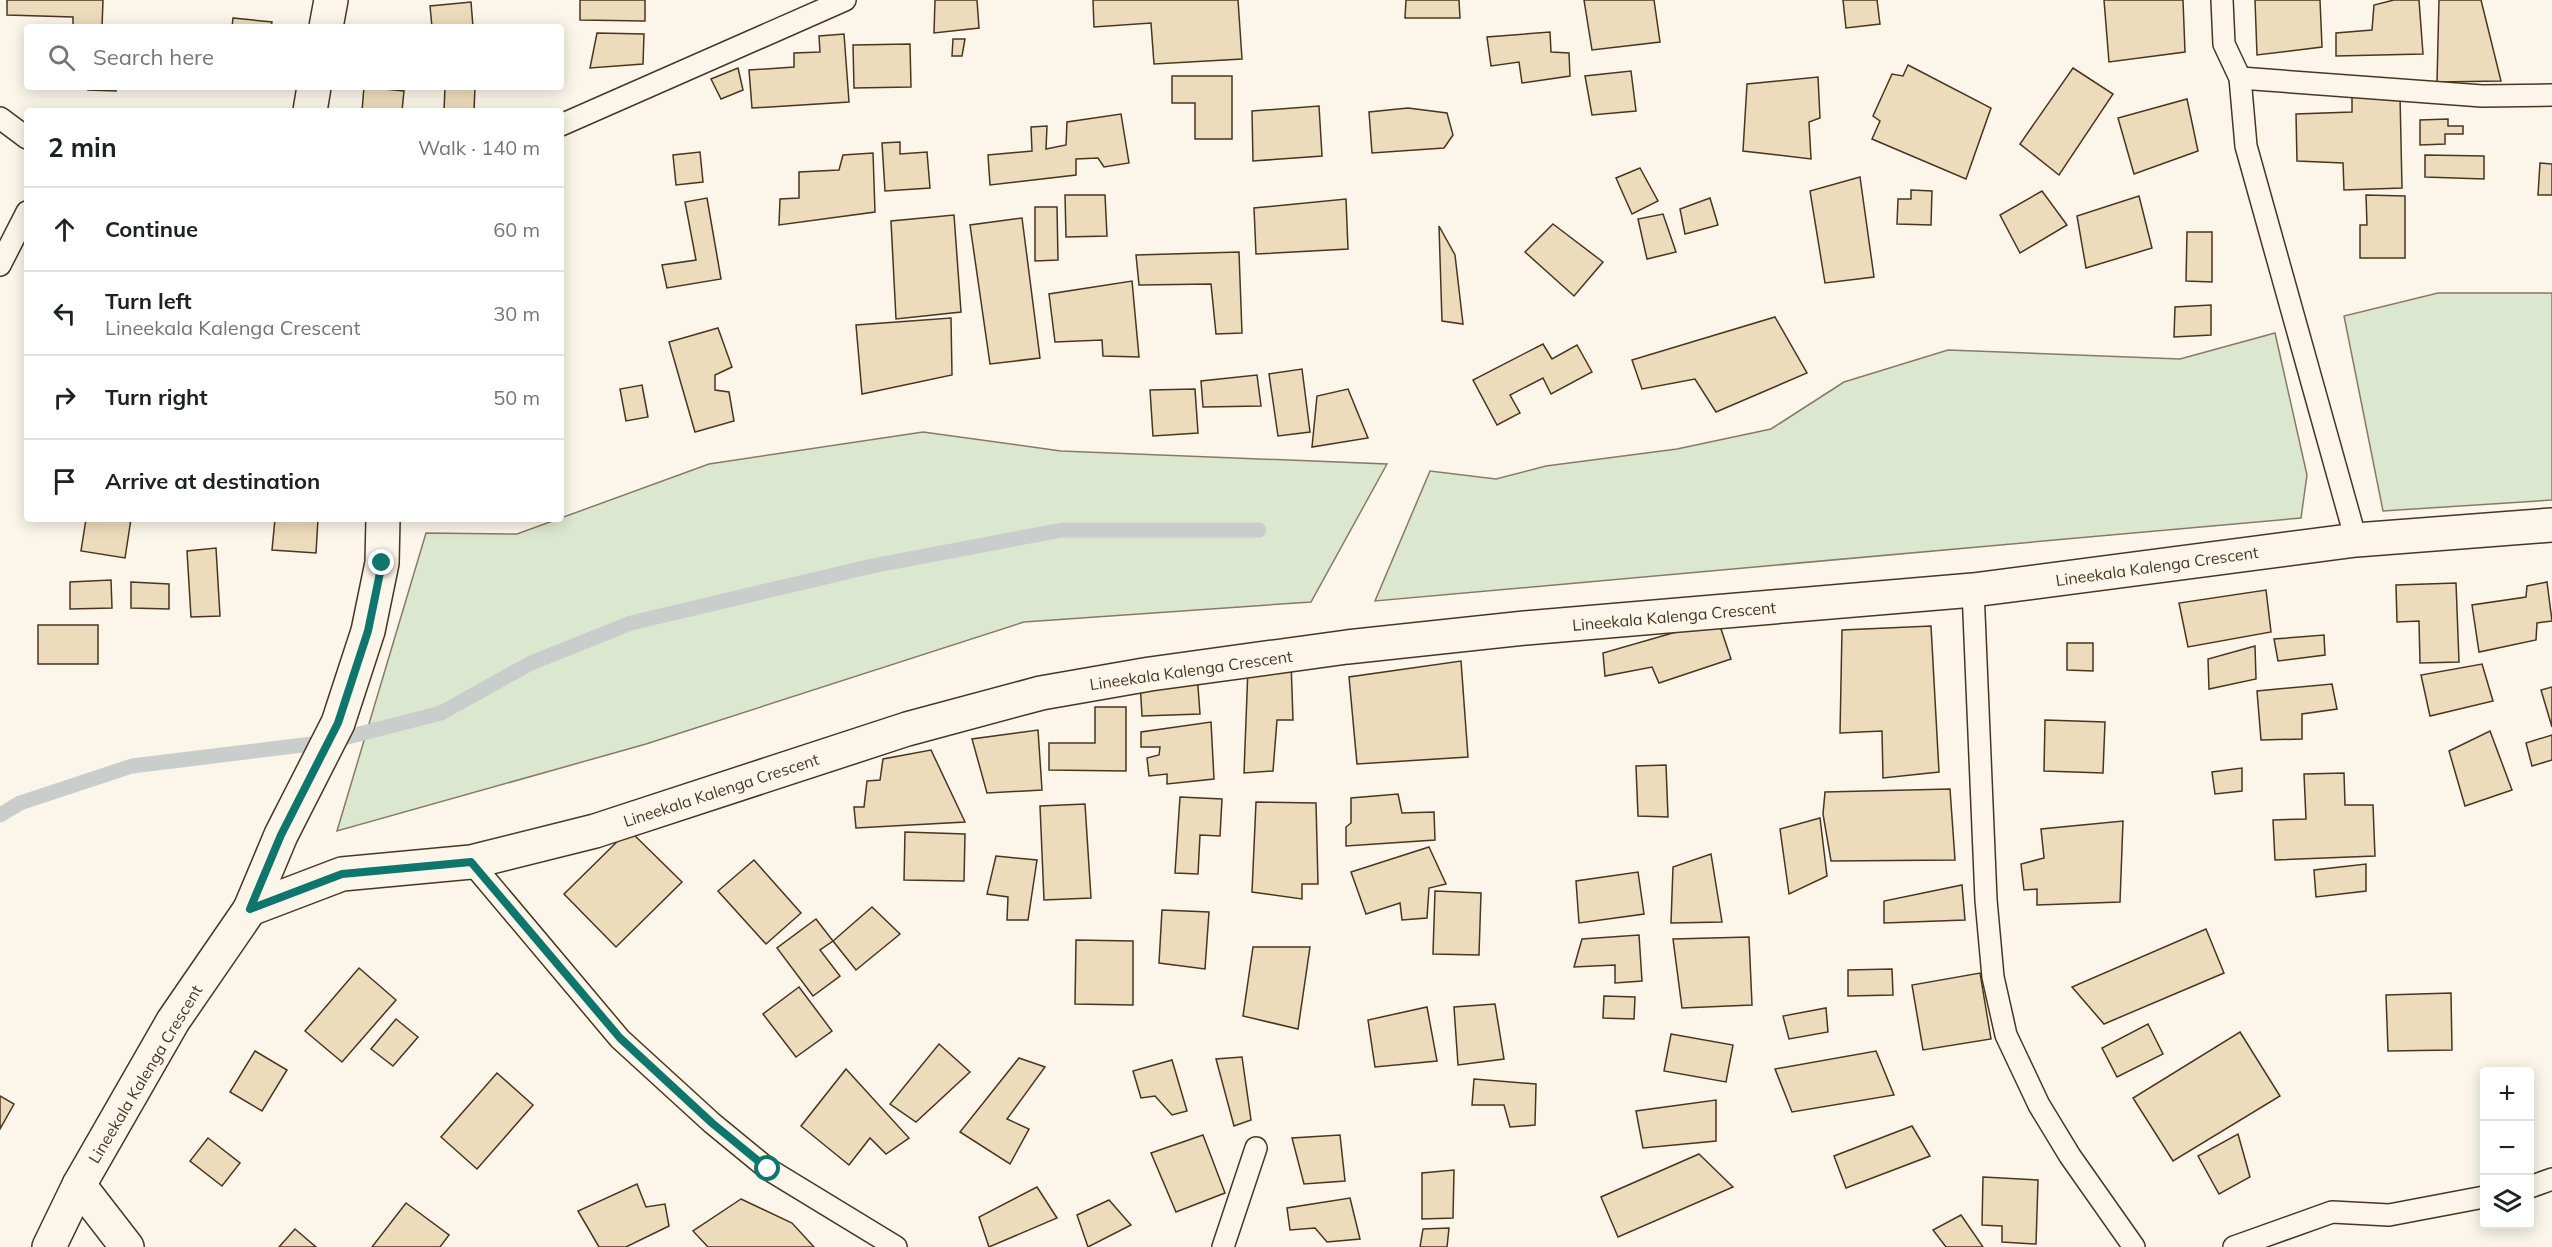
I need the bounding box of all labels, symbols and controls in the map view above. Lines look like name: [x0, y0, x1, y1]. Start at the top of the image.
search box: [24, 24, 564, 90]
icon: search: [45, 41, 78, 74]
text: Search here: [93, 43, 214, 71]
text: 2 min: [48, 131, 117, 164]
text: Walk · 140 m: [418, 135, 540, 160]
icon: ahead: [48, 213, 81, 246]
text: Continue: [105, 215, 198, 243]
text: 60 m: [493, 217, 540, 242]
text: Turn left: [105, 287, 192, 315]
icon: left: [48, 297, 81, 330]
text: 30 m: [493, 301, 540, 326]
text: Lineekala Kalenga Crescent: [105, 315, 361, 340]
icon: right: [48, 381, 81, 414]
text: Turn right: [105, 383, 208, 411]
text: 50 m: [493, 385, 540, 410]
icon: arrive: [48, 465, 81, 498]
text: Arrive at destination: [105, 467, 320, 495]
street label: Lineekala Kalenga Crescent: [2054, 542, 2260, 590]
route end: [368, 549, 394, 575]
street label: Lineekala Kalenga Crescent: [1571, 597, 1777, 635]
street label: Lineekala Kalenga Crescent: [1088, 646, 1294, 694]
street label: Lineekala Kalenga Crescent: [621, 749, 822, 831]
street label: Lineekala Kalenga Crescent: [84, 981, 206, 1167]
map controls: [2480, 1067, 2534, 1229]
button: +: [2480, 1067, 2534, 1121]
button: −: [2480, 1121, 2534, 1175]
route start: [754, 1155, 780, 1181]
button: layers: [2480, 1175, 2534, 1229]

